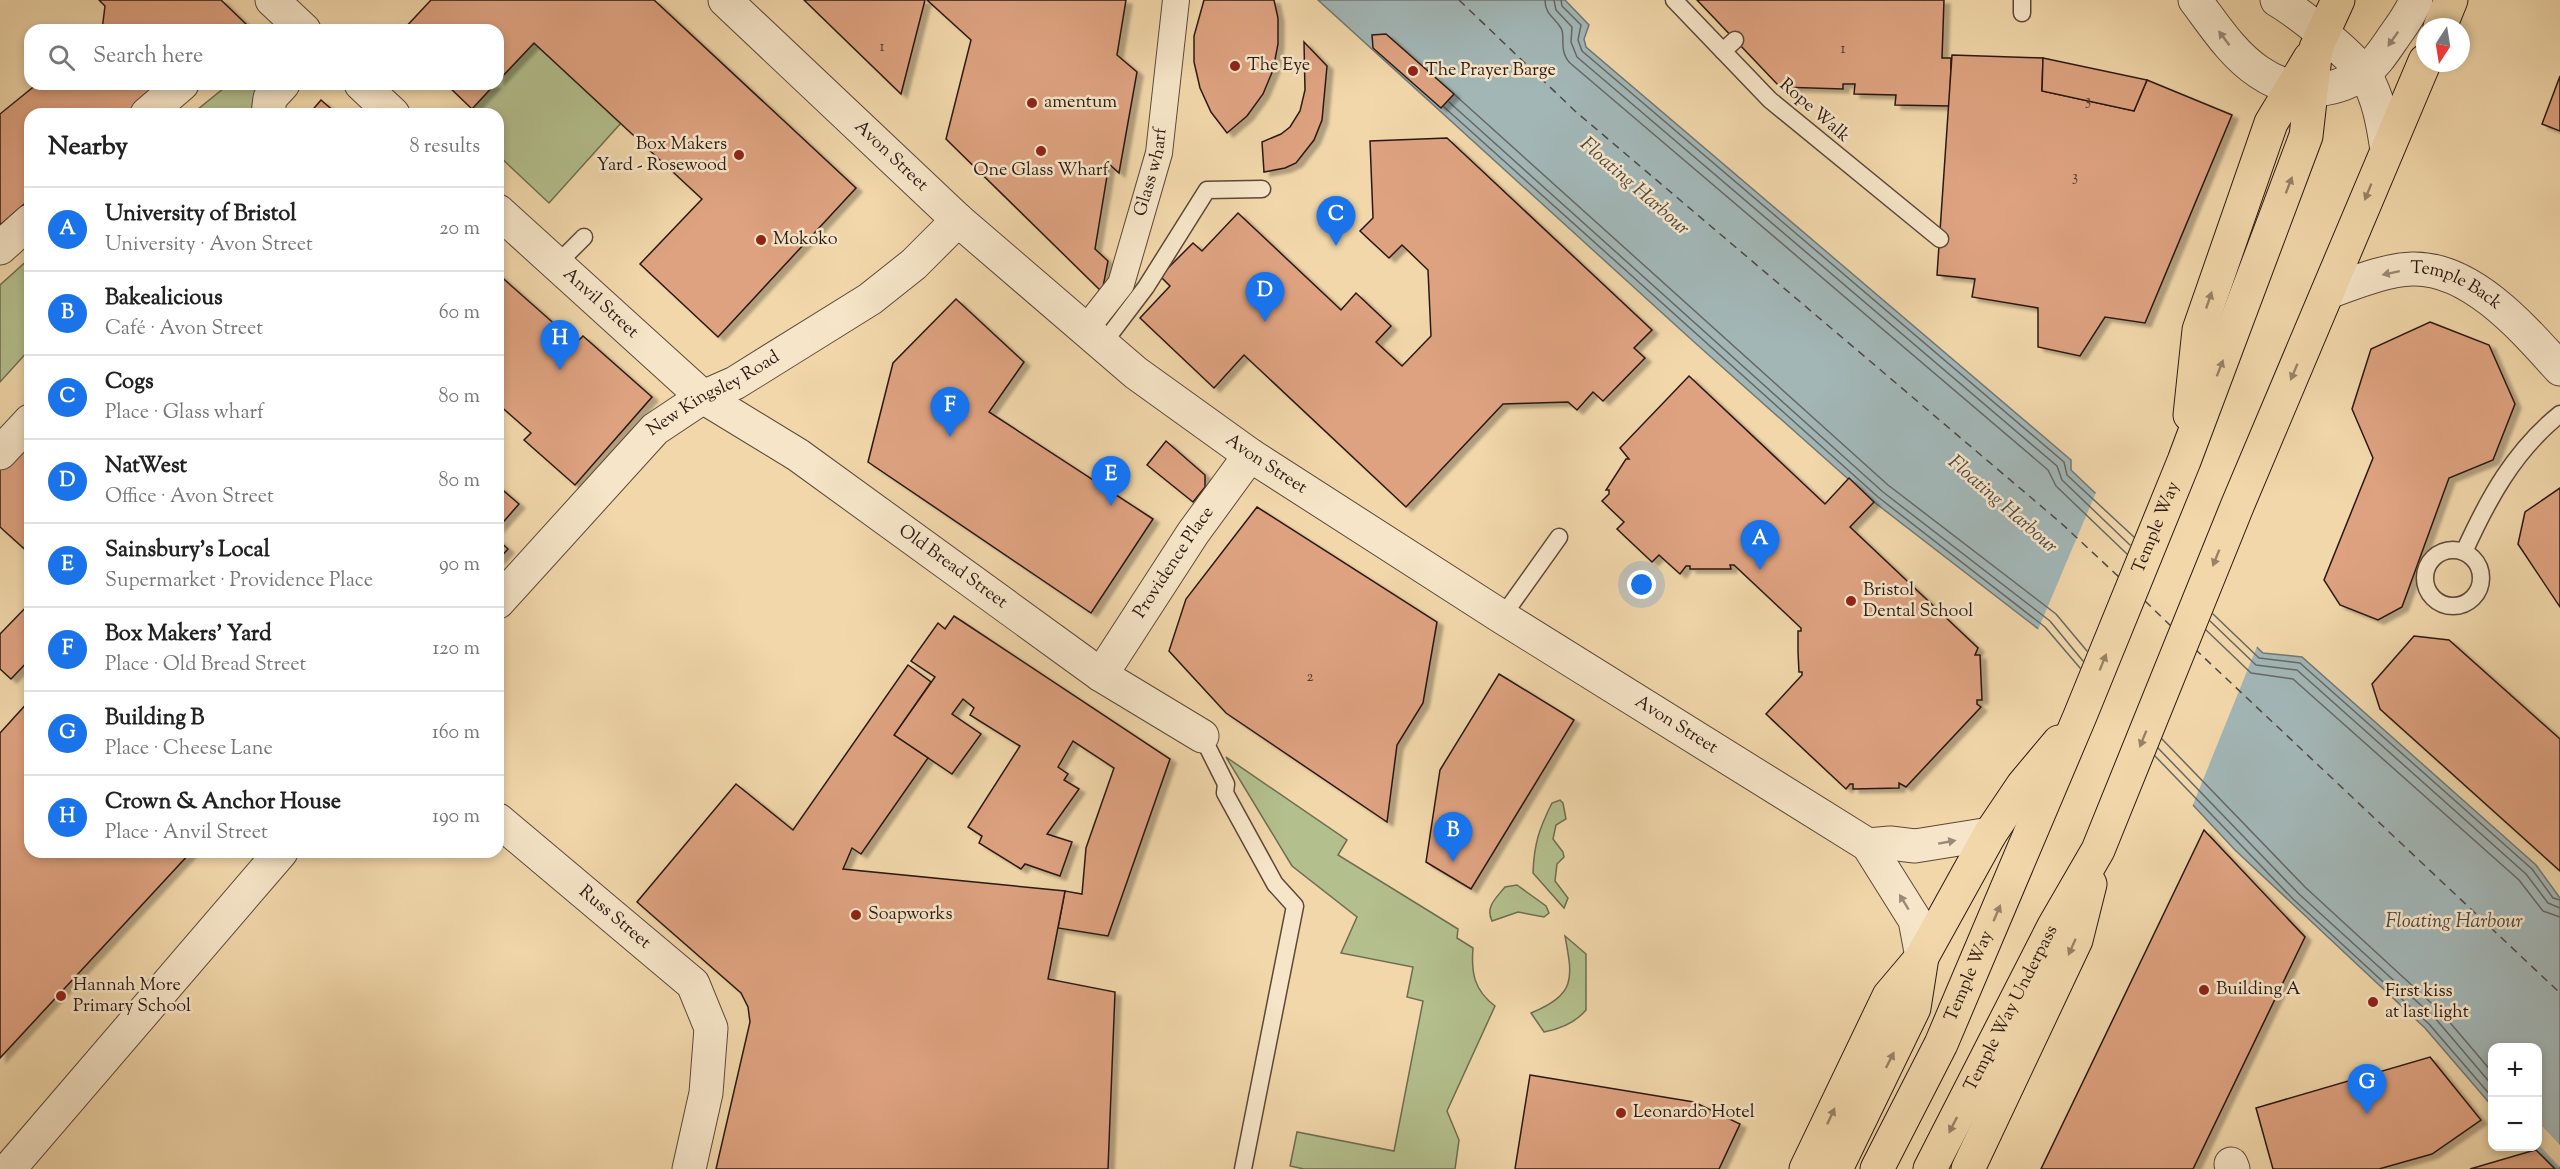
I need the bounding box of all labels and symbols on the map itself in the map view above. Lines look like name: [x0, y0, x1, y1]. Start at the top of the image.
north arrow: [2416, 18, 2470, 72]
one-way arrow: [2387, 30, 2399, 46]
one-way arrow: [2218, 31, 2230, 47]
house number: 1: [879, 37, 885, 58]
house number: 1: [1840, 39, 1846, 60]
place label: The Eye: [1247, 53, 1310, 79]
place label: The Prayer Barge: [1425, 58, 1556, 84]
marker: The Eye: [1228, 59, 1242, 73]
marker: The Prayer Barge: [1406, 64, 1420, 78]
street label: Rope Walk: [1773, 73, 1855, 149]
place label: amentum: [1044, 90, 1117, 116]
house number: 3: [2085, 91, 2091, 112]
marker: amentum: [1025, 96, 1039, 110]
street label: Avon Street: [848, 115, 934, 198]
street label: Glass wharf: [1128, 126, 1175, 220]
water label: Floating Harbour: [1573, 131, 1695, 243]
place label: Box Makers Yard - Rosewood: [596, 132, 727, 179]
marker: One Glass Wharf: [1034, 144, 1048, 158]
marker: Box Makers Yard - Rosewood: [732, 148, 746, 162]
place label: One Glass Wharf: [973, 158, 1110, 184]
house number: 3: [2072, 167, 2078, 188]
one-way arrow: [2284, 176, 2294, 194]
one-way arrow: [2363, 183, 2372, 201]
pin: C: [1316, 196, 1356, 246]
place label: Mokoko: [773, 227, 838, 253]
marker: Mokoko: [754, 233, 768, 247]
street label: Temple Back: [2410, 256, 2507, 317]
street label: Anvil Street: [556, 262, 644, 345]
one-way arrow: [2381, 269, 2400, 278]
pin: D: [1246, 272, 1284, 322]
one-way arrow: [2205, 291, 2215, 309]
pin: H: [540, 320, 580, 370]
street label: New Kingsley Road: [642, 345, 785, 444]
one-way arrow: [2216, 358, 2226, 376]
one-way arrow: [2289, 363, 2298, 381]
pin: F: [930, 388, 970, 437]
street label: Avon Street: [1219, 428, 1312, 501]
water label: Floating Harbour: [1941, 449, 2063, 561]
pin: E: [1092, 456, 1130, 506]
street label: Temple Way: [2126, 478, 2187, 578]
street label: Providence Place: [1128, 501, 1221, 624]
street label: Old Bread Street: [893, 519, 1012, 616]
pin: A: [1740, 520, 1780, 570]
one-way arrow: [2211, 549, 2220, 567]
your location: [1627, 570, 1656, 599]
place label: Bristol Dental School: [1863, 578, 1973, 625]
marker: Bristol Dental School: [1844, 594, 1858, 608]
one-way arrow: [2098, 653, 2108, 671]
house number: 2: [1306, 667, 1314, 688]
street label: Avon Street: [1629, 690, 1722, 761]
one-way arrow: [2138, 730, 2148, 748]
pin: B: [1434, 812, 1472, 862]
one-way arrow: [1938, 837, 1957, 846]
street label: Russ Street: [573, 880, 656, 956]
one-way arrow: [1899, 894, 1910, 910]
place label: Soapworks: [868, 902, 953, 928]
one-way arrow: [1993, 904, 2002, 922]
marker: Soapworks: [849, 908, 863, 922]
water label: Floating Harbour: [2385, 908, 2523, 937]
street label: Temple Way Underpass: [1958, 921, 2065, 1096]
street label: Temple Way: [1939, 926, 2001, 1026]
one-way arrow: [2068, 939, 2077, 956]
place label: Hannah More Primary School: [73, 973, 191, 1020]
place label: Building A: [2216, 977, 2301, 1003]
place label: First kiss at last light: [2385, 979, 2469, 1026]
marker: Building A: [2197, 983, 2211, 997]
marker: Hannah More Primary School: [54, 989, 68, 1003]
marker: First kiss at last light: [2366, 995, 2380, 1009]
one-way arrow: [1885, 1051, 1895, 1068]
pin: G: [2348, 1064, 2386, 1114]
place label: Leonardo Hotel: [1633, 1100, 1755, 1126]
marker: Leonardo Hotel: [1614, 1106, 1628, 1120]
one-way arrow: [1826, 1108, 1835, 1125]
one-way arrow: [1948, 1116, 1958, 1133]

